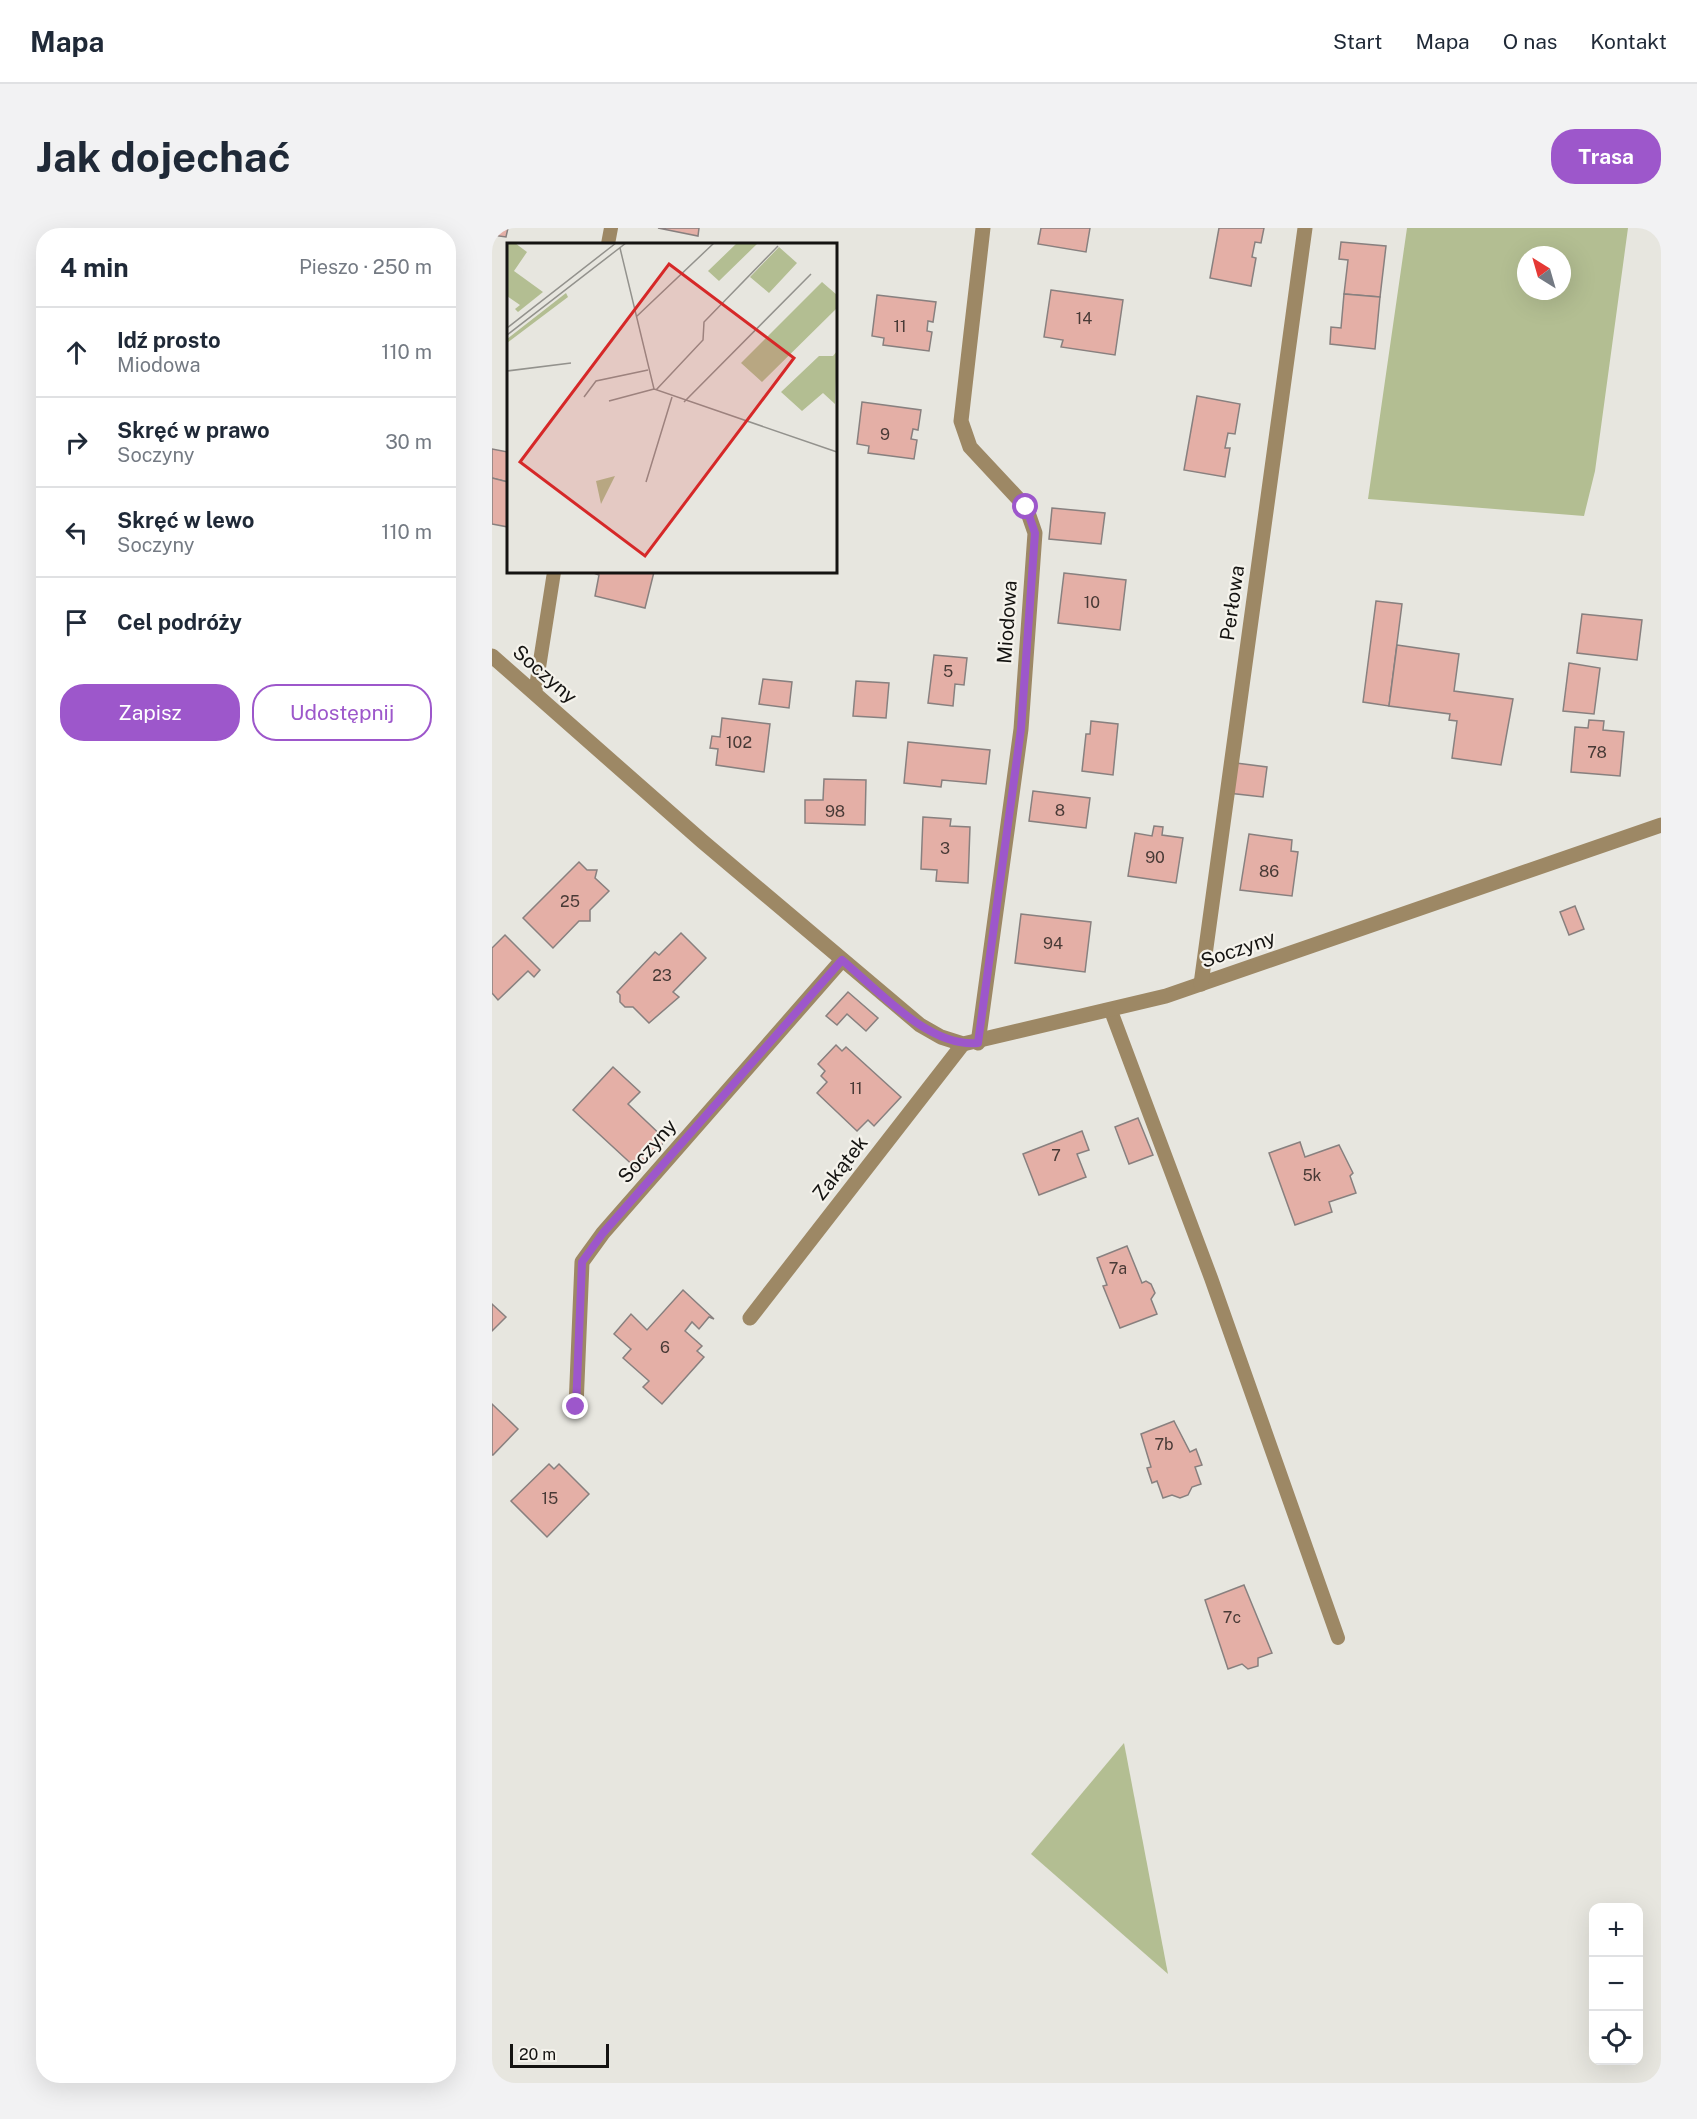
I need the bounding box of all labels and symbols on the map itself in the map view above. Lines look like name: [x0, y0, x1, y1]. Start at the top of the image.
inset map: [507, 243, 837, 573]
north arrow: [1517, 246, 1571, 300]
house number: 14: [1076, 309, 1092, 328]
house number: 11: [893, 317, 907, 336]
house number: 9: [880, 425, 890, 444]
route start: [1012, 493, 1038, 519]
street label: Perłowa: [1215, 564, 1249, 642]
street label: Miodowa: [992, 580, 1022, 664]
house number: 10: [1084, 593, 1100, 612]
street label: Soczyny: [508, 640, 582, 709]
house number: 5: [943, 662, 953, 681]
house number: 102: [726, 733, 752, 752]
house number: 78: [1587, 743, 1607, 762]
house number: 8: [1055, 801, 1065, 820]
house number: 98: [825, 802, 845, 821]
house number: 3: [940, 839, 950, 858]
house number: 90: [1145, 848, 1165, 867]
house number: 86: [1259, 862, 1279, 881]
house number: 25: [560, 892, 580, 911]
street label: Soczyny: [1197, 925, 1279, 973]
house number: 94: [1043, 934, 1063, 953]
house number: 23: [652, 966, 672, 985]
house number: 11: [849, 1079, 863, 1098]
street label: Soczyny: [613, 1114, 682, 1188]
street label: Zakątek: [807, 1131, 873, 1205]
house number: 7: [1051, 1146, 1061, 1165]
house number: 5k: [1302, 1166, 1322, 1185]
house number: 7a: [1109, 1259, 1127, 1278]
house number: 6: [660, 1338, 670, 1357]
route end: [562, 1393, 588, 1419]
house number: 7b: [1155, 1435, 1174, 1454]
house number: 15: [542, 1489, 558, 1508]
house number: 7c: [1223, 1608, 1241, 1627]
scale bar: [510, 2041, 609, 2068]

